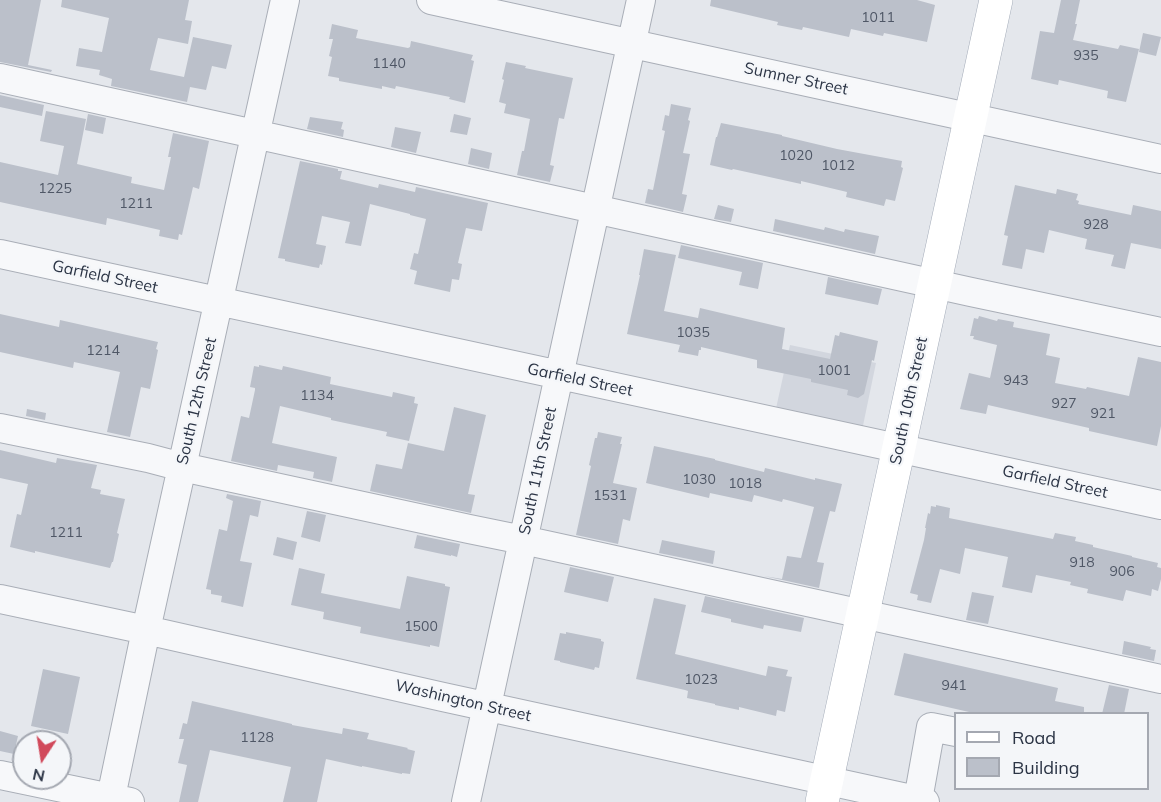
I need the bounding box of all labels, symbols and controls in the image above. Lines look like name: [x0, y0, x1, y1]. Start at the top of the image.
house number: 1011: [861, 10, 895, 26]
house number: 935: [1073, 48, 1099, 64]
house number: 1140: [372, 56, 406, 72]
street label: Sumner Street: [742, 59, 850, 99]
house number: 1020: [779, 148, 813, 164]
house number: 1012: [821, 158, 855, 174]
house number: 1225: [38, 181, 72, 197]
house number: 1211: [119, 196, 153, 212]
house number: 928: [1083, 217, 1109, 233]
street label: Garfield Street: [51, 256, 159, 298]
house number: 1035: [676, 325, 710, 341]
street label: South 12th Street: [173, 335, 221, 467]
street label: South 10th Street: [886, 335, 932, 467]
house number: 1214: [86, 343, 120, 359]
street label: Garfield Street: [526, 359, 634, 401]
house number: 1001: [817, 363, 851, 379]
house number: 943: [1003, 373, 1029, 389]
house number: 1134: [300, 388, 334, 404]
house number: 927: [1051, 396, 1077, 412]
street label: South 11th Street: [515, 405, 561, 537]
house number: 921: [1090, 406, 1116, 422]
street label: Garfield Street: [1001, 461, 1109, 503]
house number: 1030: [682, 472, 716, 488]
house number: 1018: [728, 476, 762, 492]
house number: 1531: [593, 488, 627, 504]
house number: 1211: [49, 525, 83, 541]
house number: 918: [1069, 555, 1095, 571]
house number: 906: [1109, 564, 1135, 580]
house number: 1500: [404, 619, 438, 635]
house number: 1023: [684, 672, 718, 688]
street label: Washington Street: [393, 676, 533, 726]
house number: 941: [941, 678, 967, 694]
legend: [954, 712, 1149, 790]
text: Road: [1012, 726, 1056, 749]
north arrow: [12, 730, 72, 790]
house number: 1128: [240, 730, 274, 746]
text: Building: [1012, 756, 1080, 779]
text: N: [31, 765, 47, 787]

